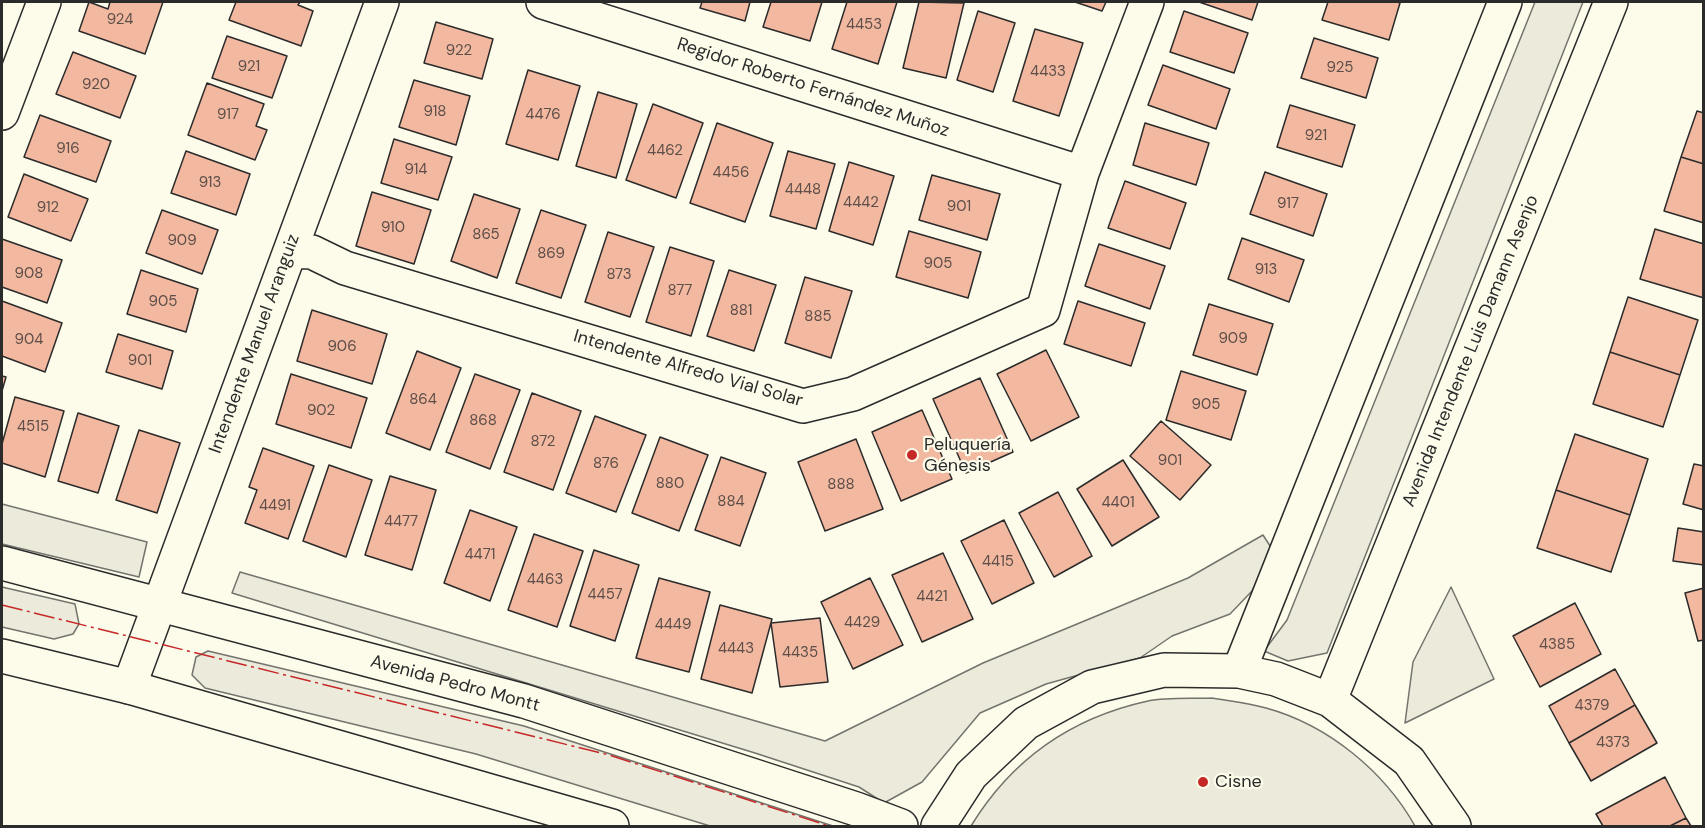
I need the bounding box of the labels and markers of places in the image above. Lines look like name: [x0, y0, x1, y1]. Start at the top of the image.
place label: Peluquería Génesis: [924, 434, 1011, 476]
marker: Peluquería Génesis: [905, 448, 919, 462]
place label: Cisne: [1215, 771, 1262, 793]
marker: Cisne: [1196, 775, 1210, 789]

